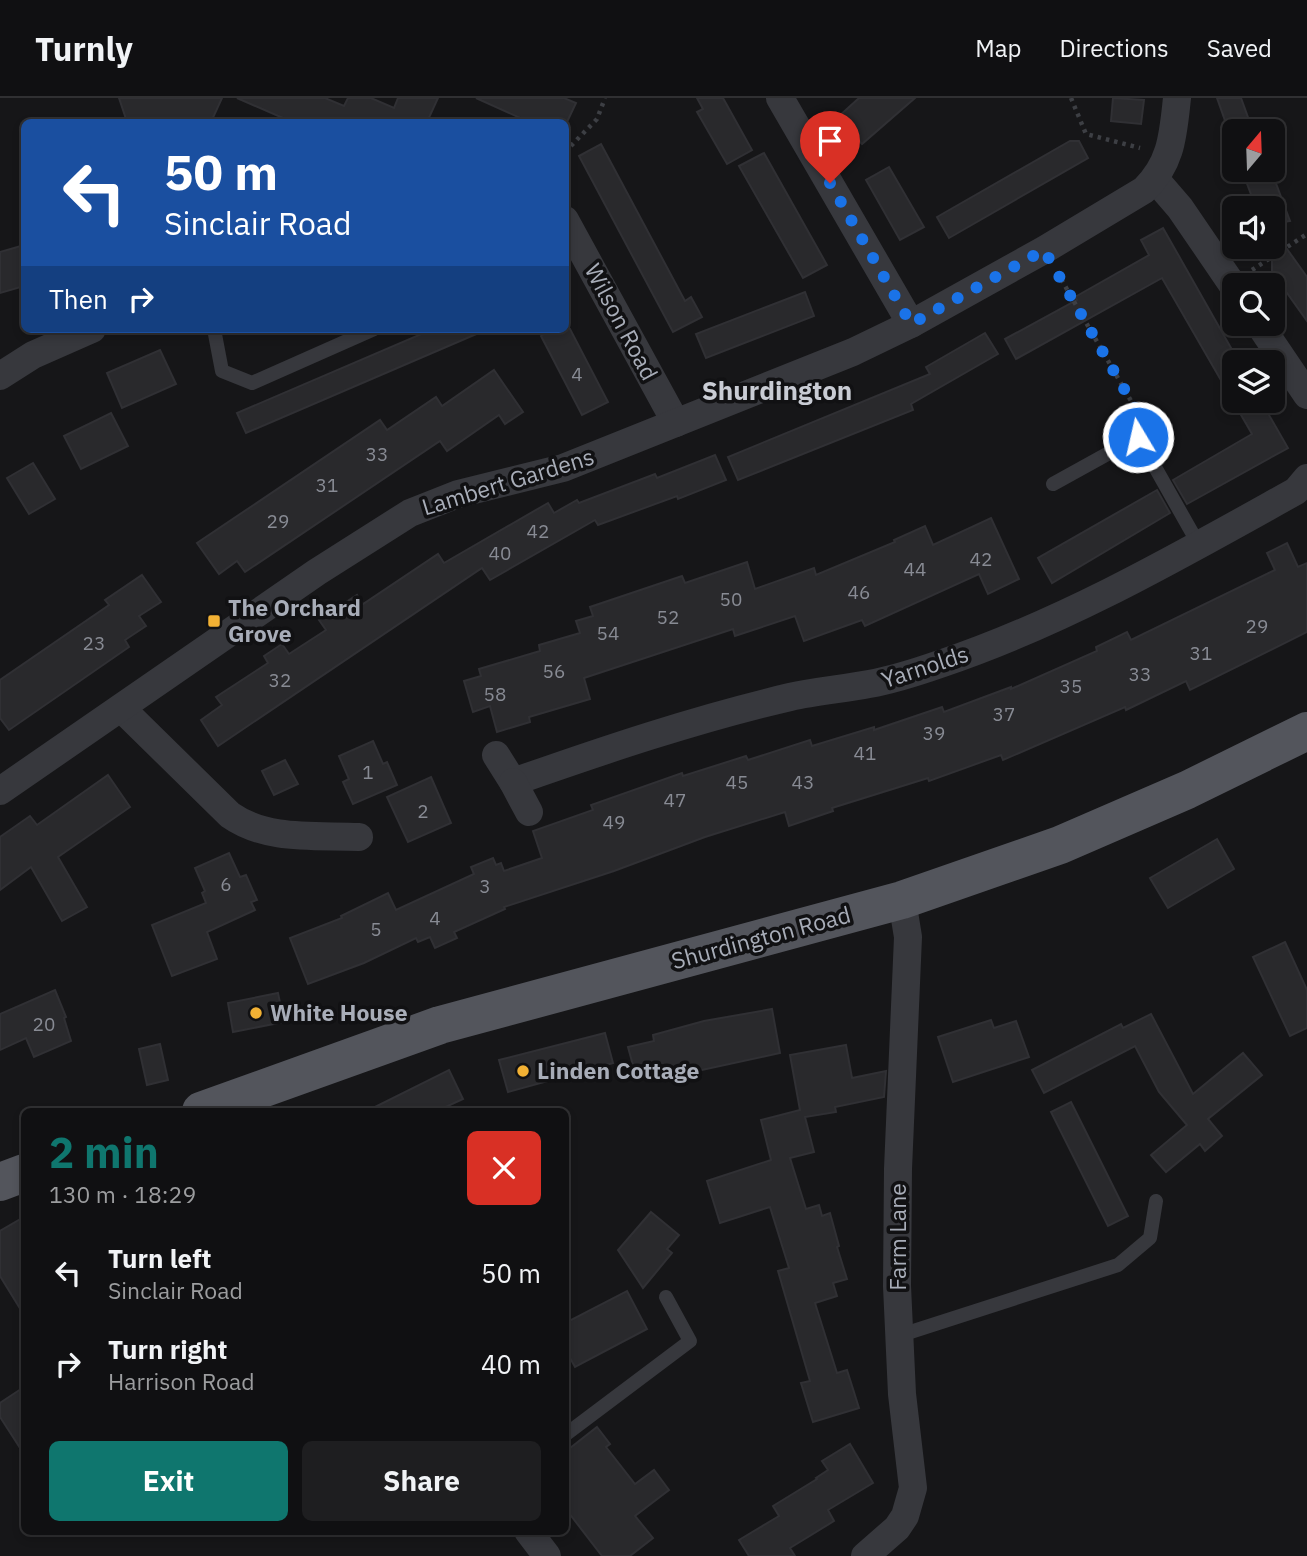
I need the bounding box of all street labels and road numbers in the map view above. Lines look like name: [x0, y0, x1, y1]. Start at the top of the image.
street label: Wilson Road: [579, 258, 665, 385]
street label: Lambert Gardens: [418, 441, 598, 522]
street label: Yarnolds: [877, 638, 972, 694]
street label: Shurdington Road: [668, 899, 854, 975]
street label: Farm Lane: [882, 1183, 912, 1291]

